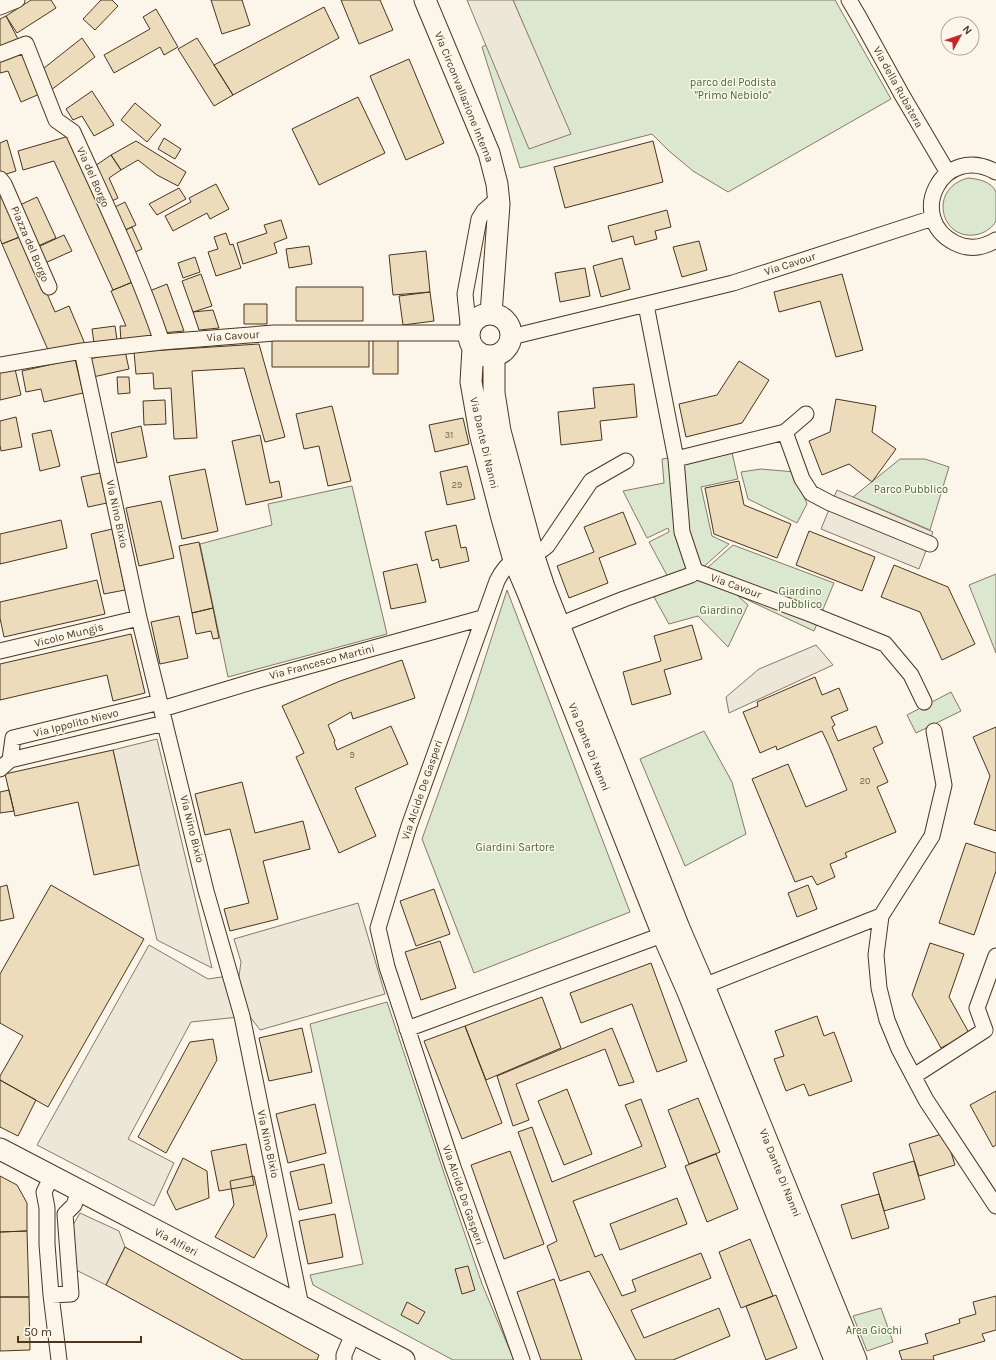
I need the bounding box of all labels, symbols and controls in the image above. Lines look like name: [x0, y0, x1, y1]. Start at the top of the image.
north arrow: [940, 16, 980, 56]
text: N: [960, 23, 975, 37]
street label: Via Circonvallazione Interna: [432, 30, 496, 164]
street label: Via della Rubatera: [870, 44, 926, 130]
park label: parco del Podista "Primo Nebiolo": [690, 76, 776, 102]
street label: Via del Borgo: [74, 145, 112, 209]
street label: Piazza del Borgo: [8, 204, 52, 284]
street label: Via Cavour: [763, 250, 817, 278]
street label: Via Cavour: [206, 328, 260, 344]
street label: Via Dante Di Nanni: [467, 396, 501, 490]
house number: 31: [445, 430, 453, 440]
street label: Via Nino Bixio: [103, 479, 131, 549]
house number: 29: [452, 480, 462, 490]
park label: Parco Pubblico: [874, 483, 948, 496]
street label: Via Cavour: [709, 571, 763, 601]
park label: Giardino pubblico: [778, 585, 822, 611]
park label: Giardino: [700, 604, 742, 617]
street label: Vicolo Mungis: [33, 620, 105, 650]
street label: Via Francesco Martini: [268, 642, 376, 682]
street label: Via Dante Di Nanni: [565, 701, 613, 793]
street label: Via Ippolito Nievo: [32, 706, 120, 740]
street label: Via Alcide De Gasperi: [399, 738, 445, 842]
house number: 9: [349, 750, 355, 760]
house number: 20: [860, 776, 870, 786]
street label: Via Nino Bixio: [177, 794, 207, 864]
park label: Giardini Sartore: [475, 841, 555, 854]
street label: Via Nino Bixio: [254, 1109, 282, 1179]
street label: Via Dante Di Nanni: [756, 1127, 804, 1219]
street label: Via Alcide De Gasperi: [440, 1143, 486, 1247]
street label: Via Alfieri: [152, 1225, 200, 1259]
scale bar: [18, 1318, 141, 1344]
park label: Area Giochi: [846, 1324, 902, 1337]
text: 50 m: [24, 1325, 52, 1339]

